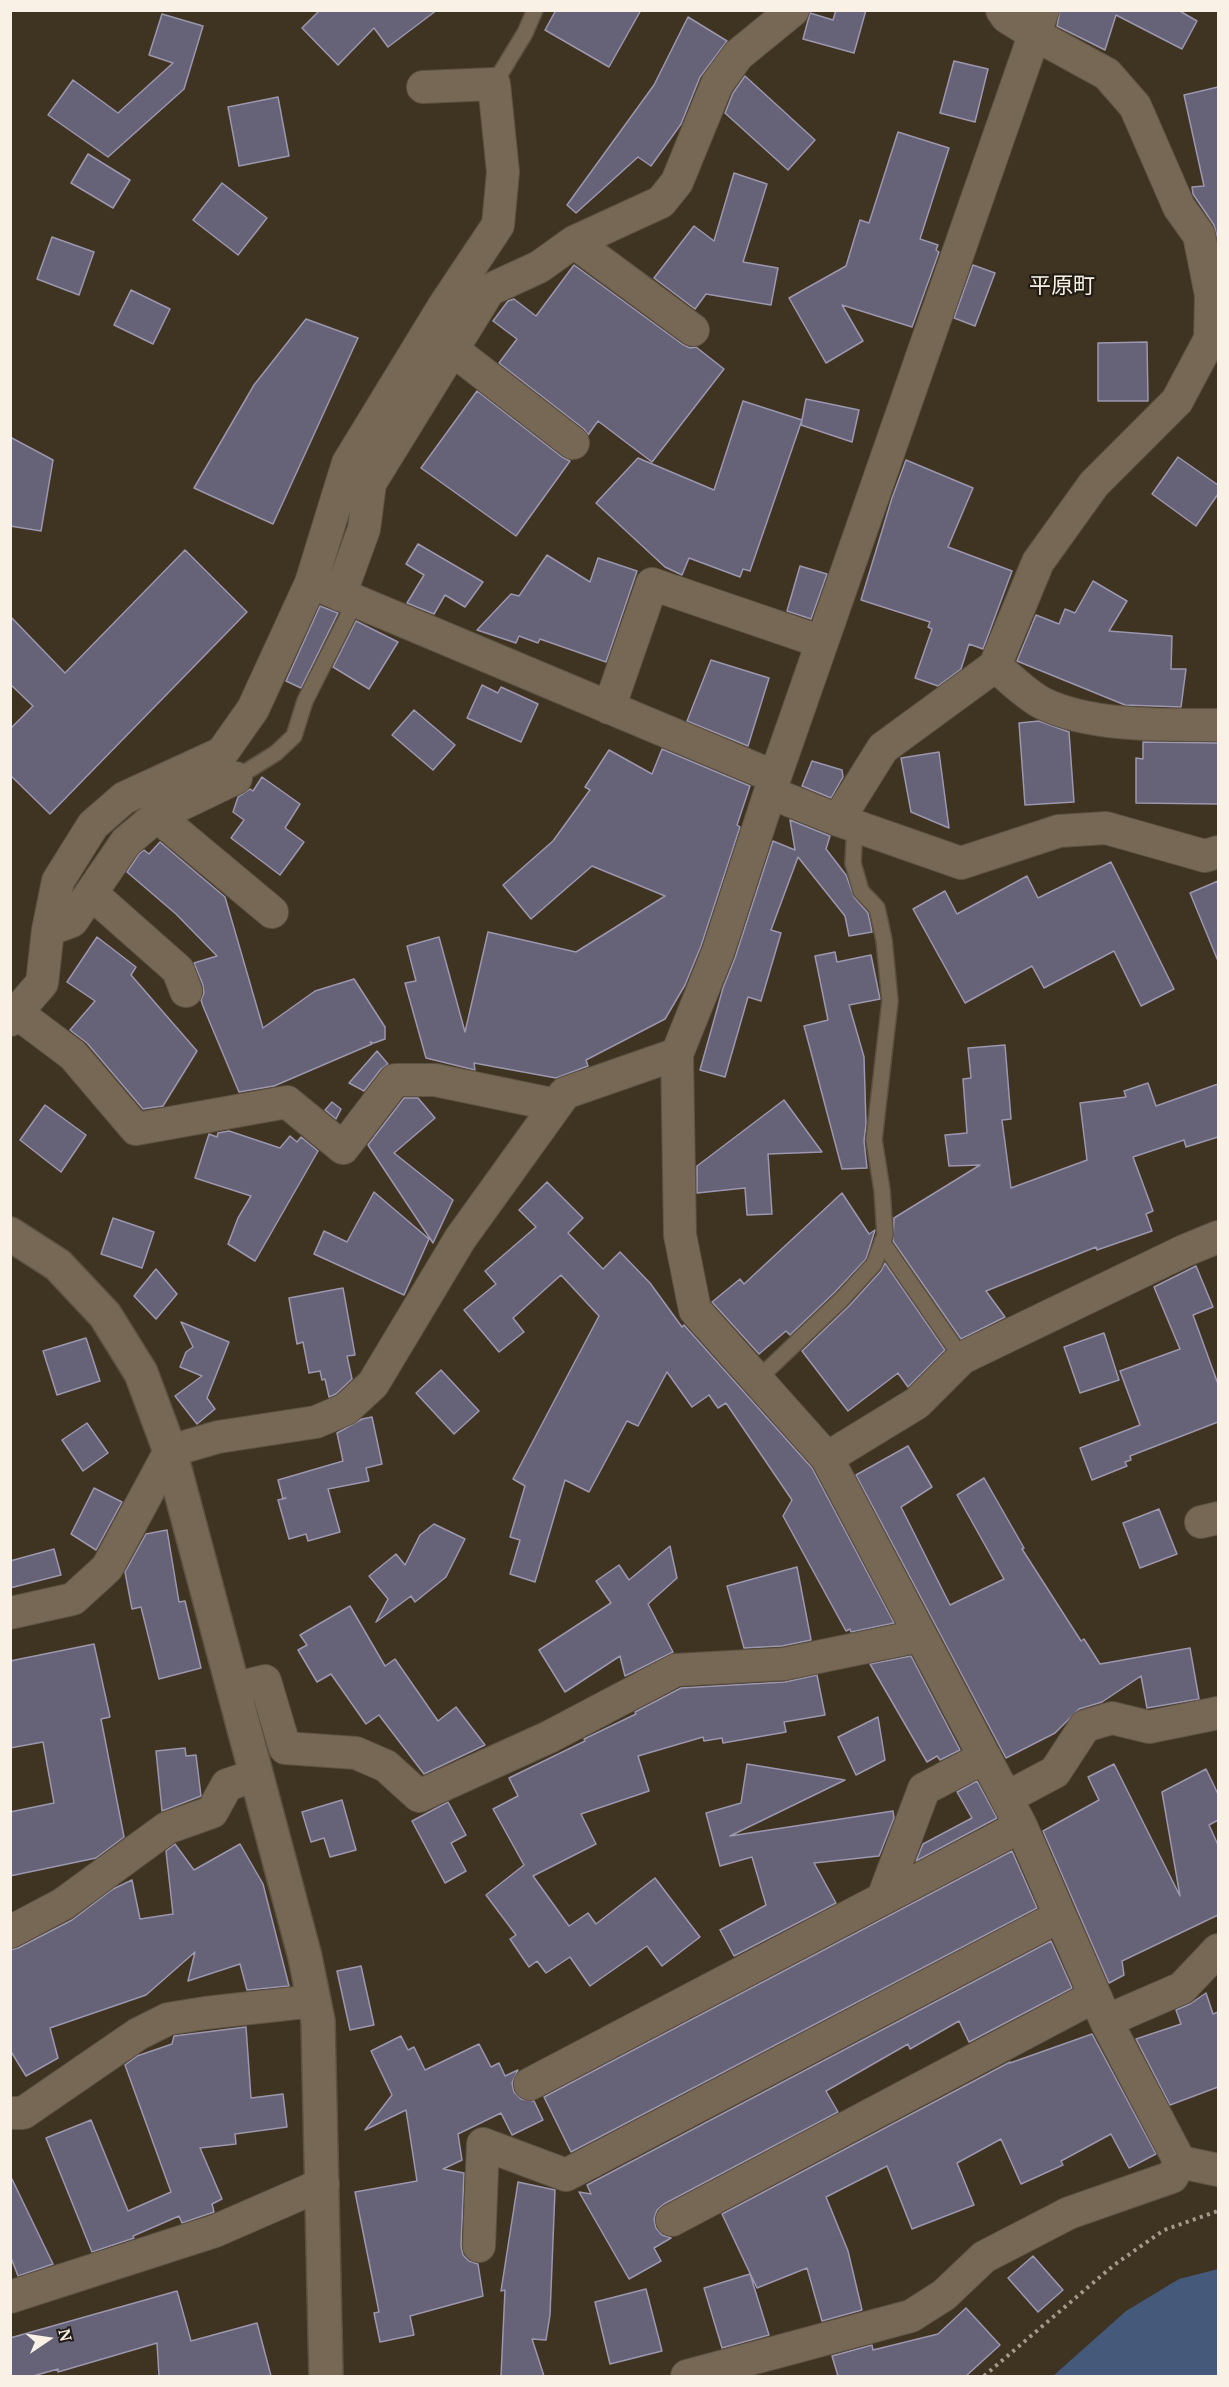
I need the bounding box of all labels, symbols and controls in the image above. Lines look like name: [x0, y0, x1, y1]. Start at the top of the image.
district label: 平原町: [1029, 274, 1095, 300]
north arrow: [18, 2309, 78, 2369]
text: N: [53, 2327, 78, 2343]

